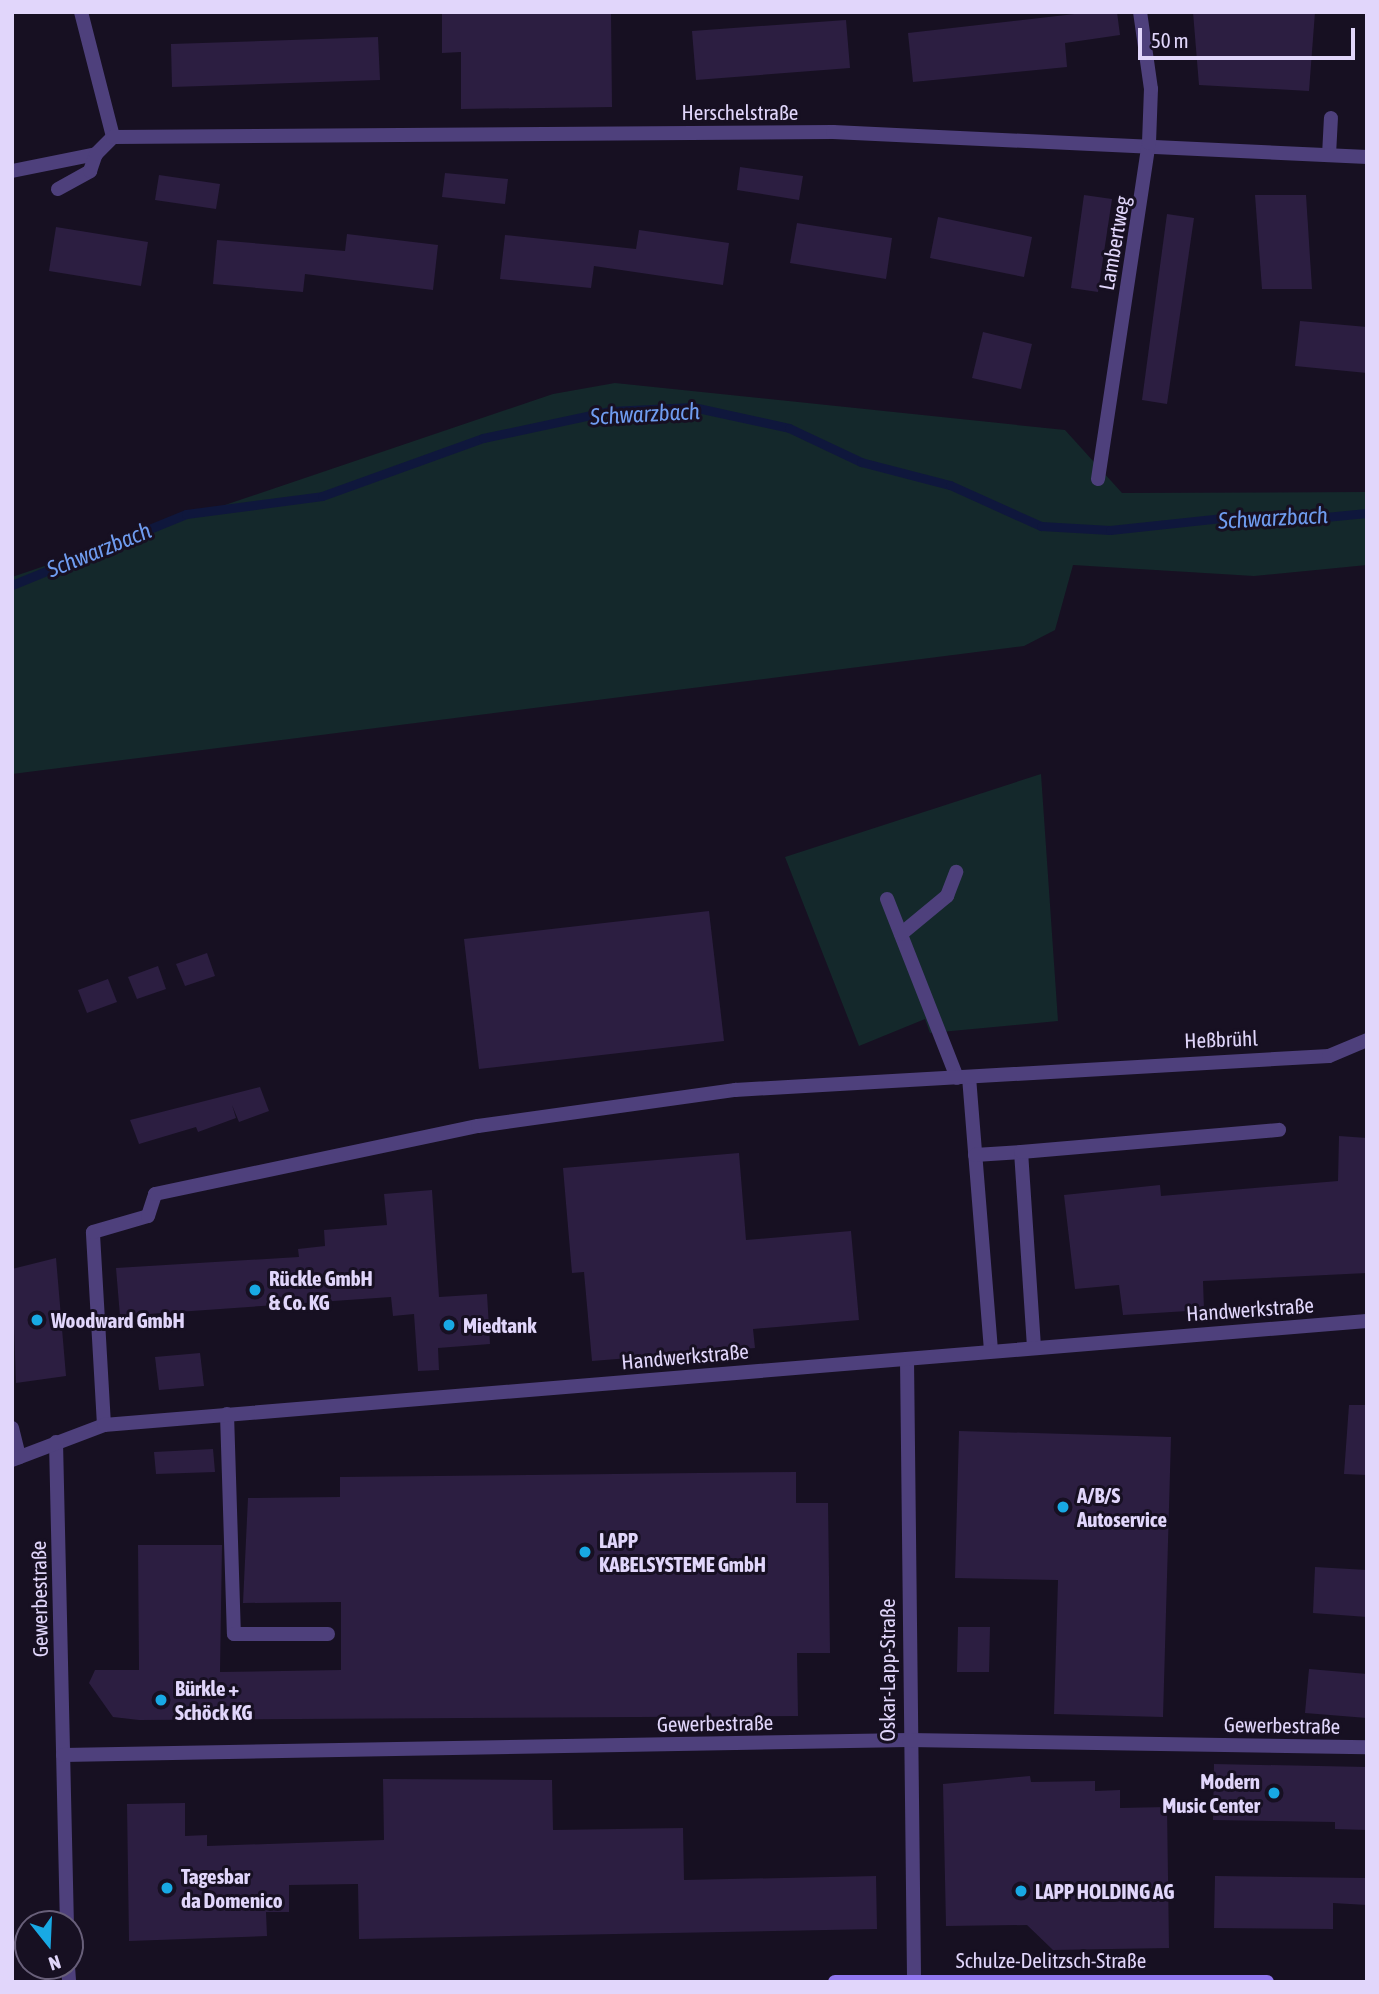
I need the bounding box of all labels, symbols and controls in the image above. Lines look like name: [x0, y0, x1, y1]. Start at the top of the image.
scale bar: [1141, 14, 1358, 58]
text: 50 m: [1151, 28, 1189, 52]
street label: Herschelstraße: [682, 99, 798, 125]
street label: Lambertweg: [1093, 194, 1135, 292]
water label: Schwarzbach: [589, 397, 701, 431]
water label: Schwarzbach: [1217, 501, 1329, 535]
water label: Schwarzbach: [43, 517, 155, 583]
street label: Heßbrühl: [1184, 1025, 1258, 1053]
place label: Rückle GmbH & Co. KG: [269, 1265, 373, 1315]
marker: Rückle GmbH & Co. KG: [247, 1282, 263, 1298]
street label: Handwerkstraße: [1185, 1292, 1315, 1326]
place label: Woodward GmbH: [51, 1307, 185, 1333]
marker: Woodward GmbH: [29, 1312, 45, 1328]
place label: Miedtank: [463, 1312, 537, 1338]
marker: Miedtank: [441, 1317, 457, 1333]
street label: Handwerkstraße: [620, 1338, 750, 1374]
place label: A/B/S Autoservice: [1077, 1482, 1167, 1532]
marker: A/B/S Autoservice: [1055, 1499, 1071, 1515]
place label: LAPP KABELSYSTEME GmbH: [599, 1527, 766, 1577]
street label: Gewerbestraße: [25, 1541, 53, 1657]
marker: LAPP KABELSYSTEME GmbH: [577, 1544, 593, 1560]
street label: Oskar-Lapp-Straße: [874, 1599, 900, 1741]
place label: Bürkle + Schöck KG: [175, 1675, 252, 1725]
marker: Bürkle + Schöck KG: [153, 1692, 169, 1708]
street label: Gewerbestraße: [657, 1709, 773, 1737]
street label: Gewerbestraße: [1224, 1711, 1340, 1739]
place label: Modern Music Center: [1162, 1768, 1260, 1818]
marker: Modern Music Center: [1266, 1785, 1282, 1801]
place label: Tagesbar da Domenico: [181, 1863, 283, 1913]
place label: LAPP HOLDING AG: [1035, 1878, 1174, 1904]
marker: Tagesbar da Domenico: [159, 1880, 175, 1896]
marker: LAPP HOLDING AG: [1013, 1883, 1029, 1899]
north arrow: [14, 1910, 84, 1980]
street label: Schulze-Delitzsch-Straße: [956, 1947, 1146, 1973]
text: N: [46, 1951, 64, 1975]

